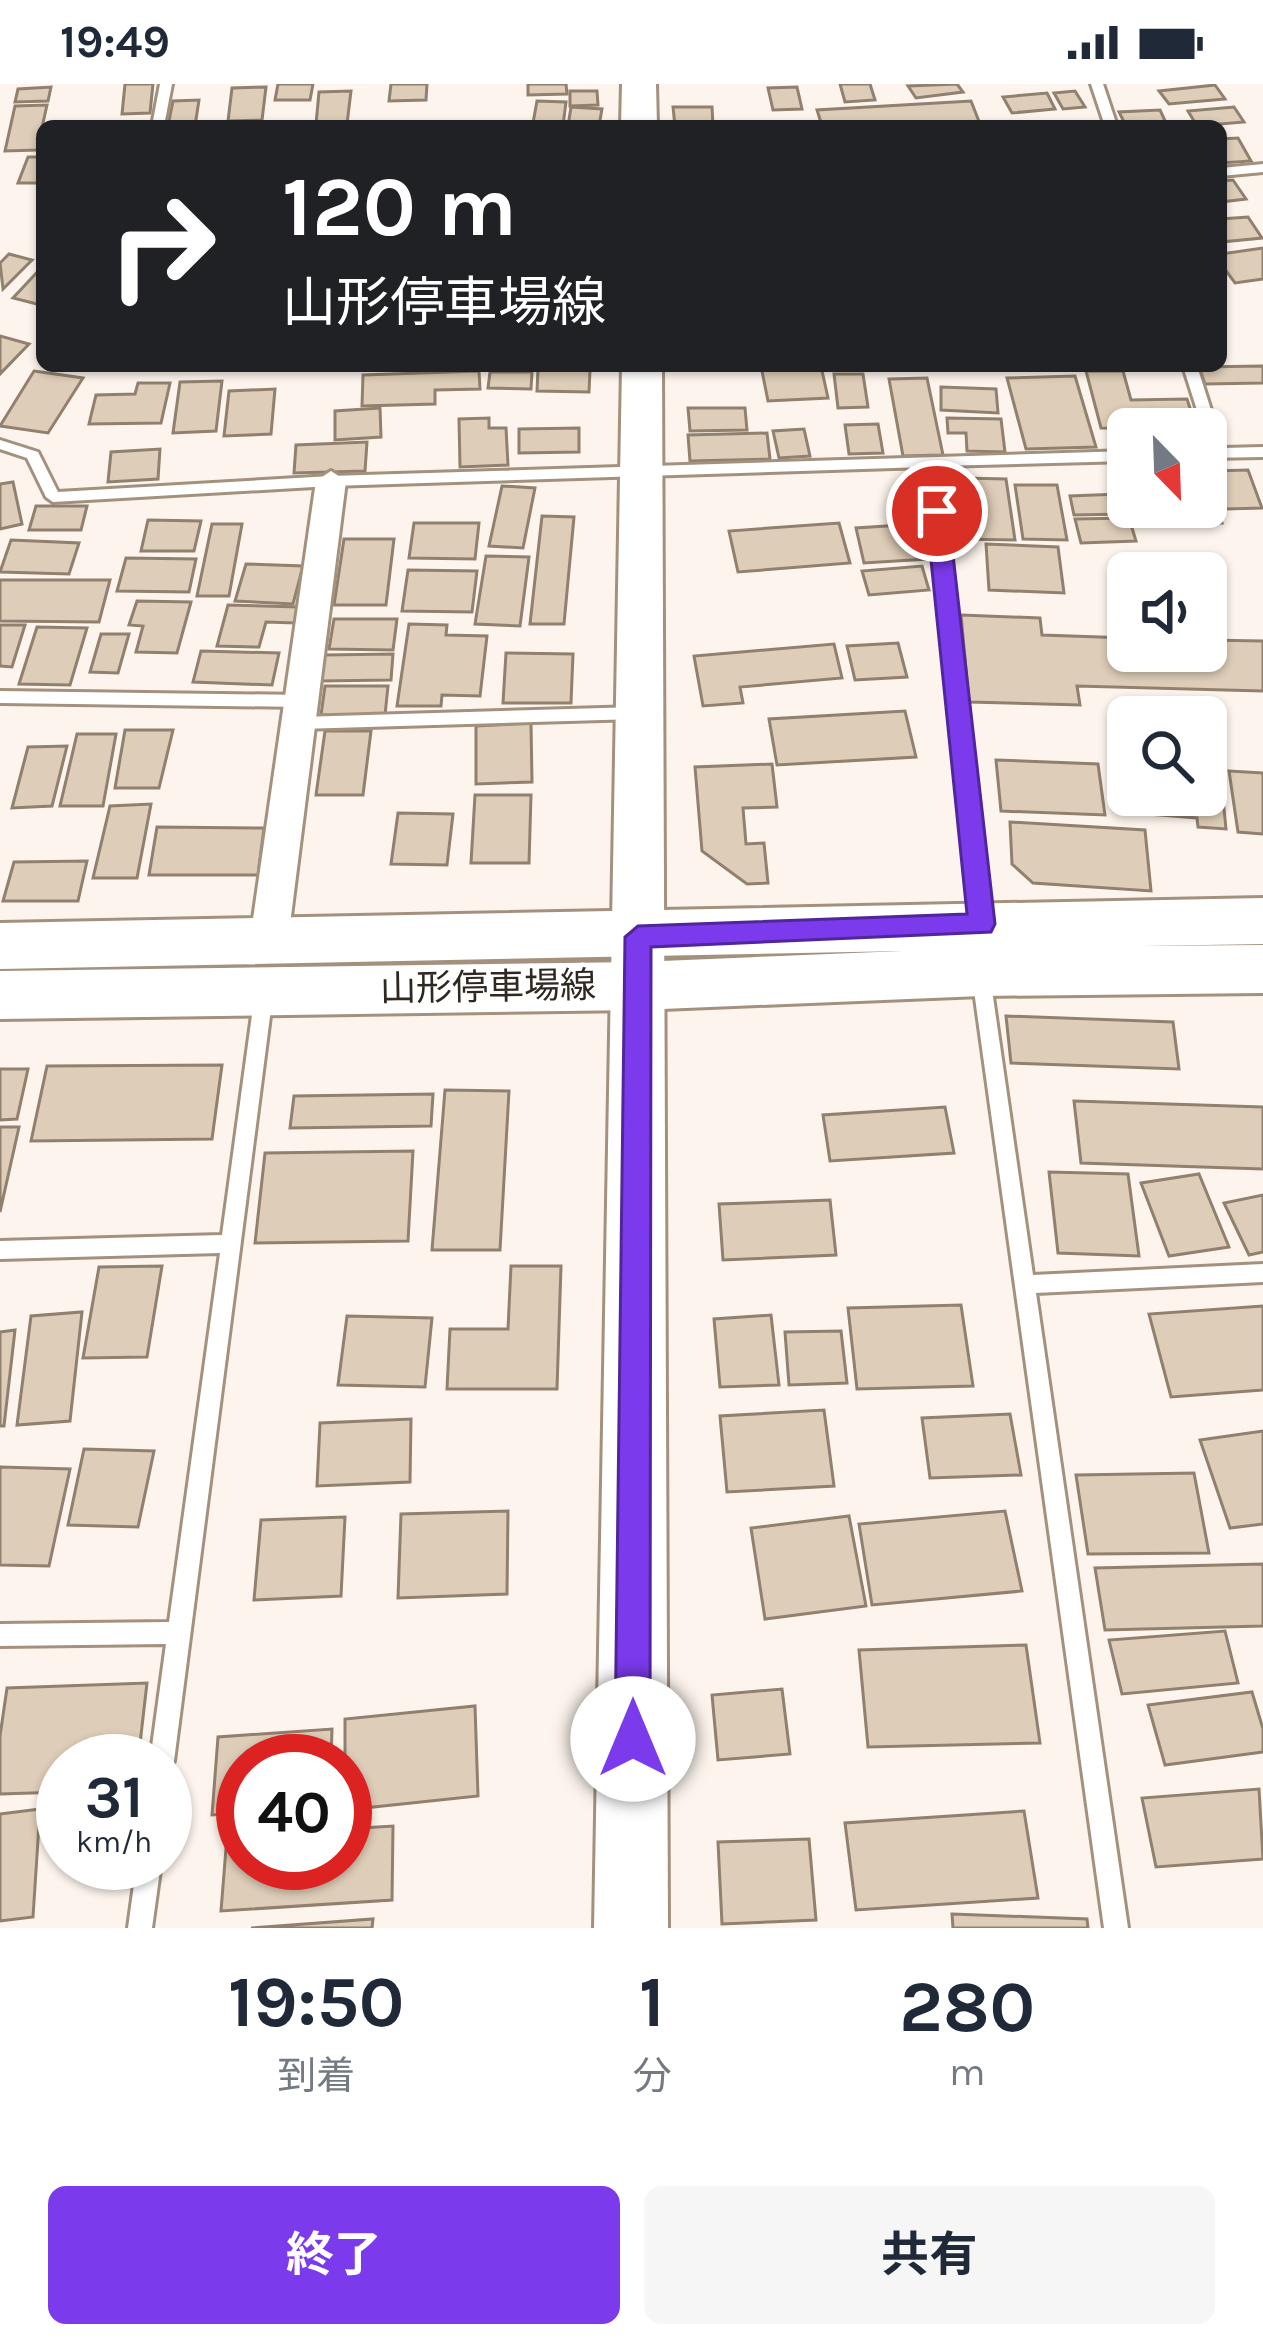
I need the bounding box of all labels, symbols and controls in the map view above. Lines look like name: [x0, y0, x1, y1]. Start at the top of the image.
text: 19:49: [60, 16, 170, 68]
text: 120 m: [282, 158, 517, 256]
icon: right: [84, 168, 240, 324]
text: 山形停車場線: [282, 271, 606, 335]
north arrow: [1107, 408, 1227, 528]
map controls: [1107, 408, 1227, 816]
pin: [886, 460, 988, 562]
icon: arrive: [904, 478, 970, 544]
button: sound: [1107, 552, 1227, 672]
button: search: [1107, 696, 1227, 816]
street label: 山形停車場線: [380, 964, 596, 1010]
position arrow: [570, 1676, 696, 1802]
speed limit sign: 40: [216, 1734, 372, 1890]
text: 31: [85, 1762, 143, 1832]
text: km/h: [76, 1824, 152, 1860]
text: 19:50: [228, 1960, 404, 2044]
text: 1: [639, 1960, 665, 2044]
text: 280: [899, 1965, 1035, 2049]
text: m: [949, 2049, 985, 2095]
text: 到着: [277, 2053, 355, 2099]
text: 分: [632, 2053, 671, 2099]
button: 終了: [48, 2186, 620, 2324]
button: 共有: [644, 2186, 1215, 2324]

